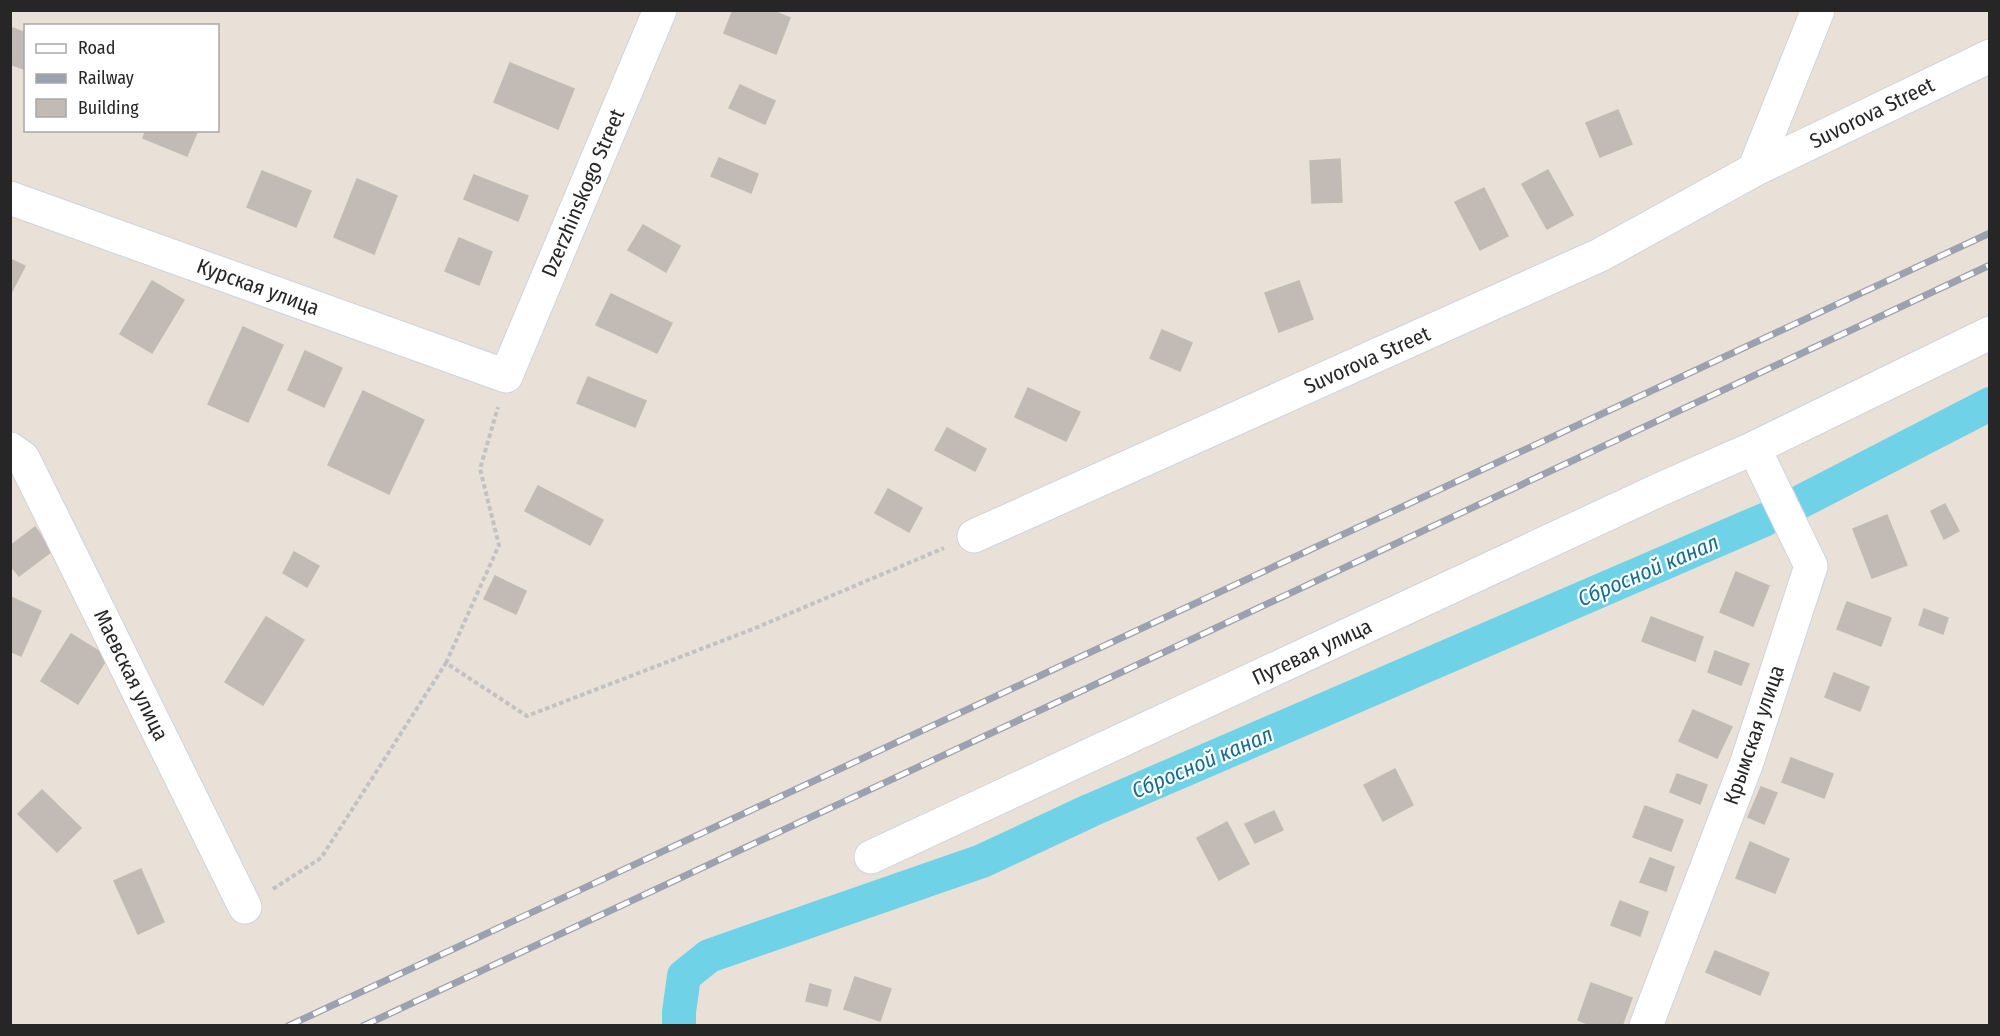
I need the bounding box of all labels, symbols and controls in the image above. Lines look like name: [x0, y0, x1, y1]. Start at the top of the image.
legend: [24, 24, 219, 132]
text: Road: [78, 37, 115, 59]
text: Railway: [78, 67, 134, 89]
street label: Suvorova Street: [1805, 72, 1939, 154]
text: Building: [78, 97, 139, 119]
street label: Dzerzhinskogo Street: [536, 105, 630, 281]
street label: Курская улица: [193, 253, 323, 321]
street label: Suvorova Street: [1300, 321, 1434, 399]
water label: Сбросной канал: [1574, 529, 1723, 612]
street label: Маевская улица: [88, 605, 174, 745]
street label: Путевая улица: [1248, 613, 1376, 691]
street label: Крымская улица: [1718, 662, 1790, 808]
water label: Сбросной канал: [1128, 721, 1277, 804]

